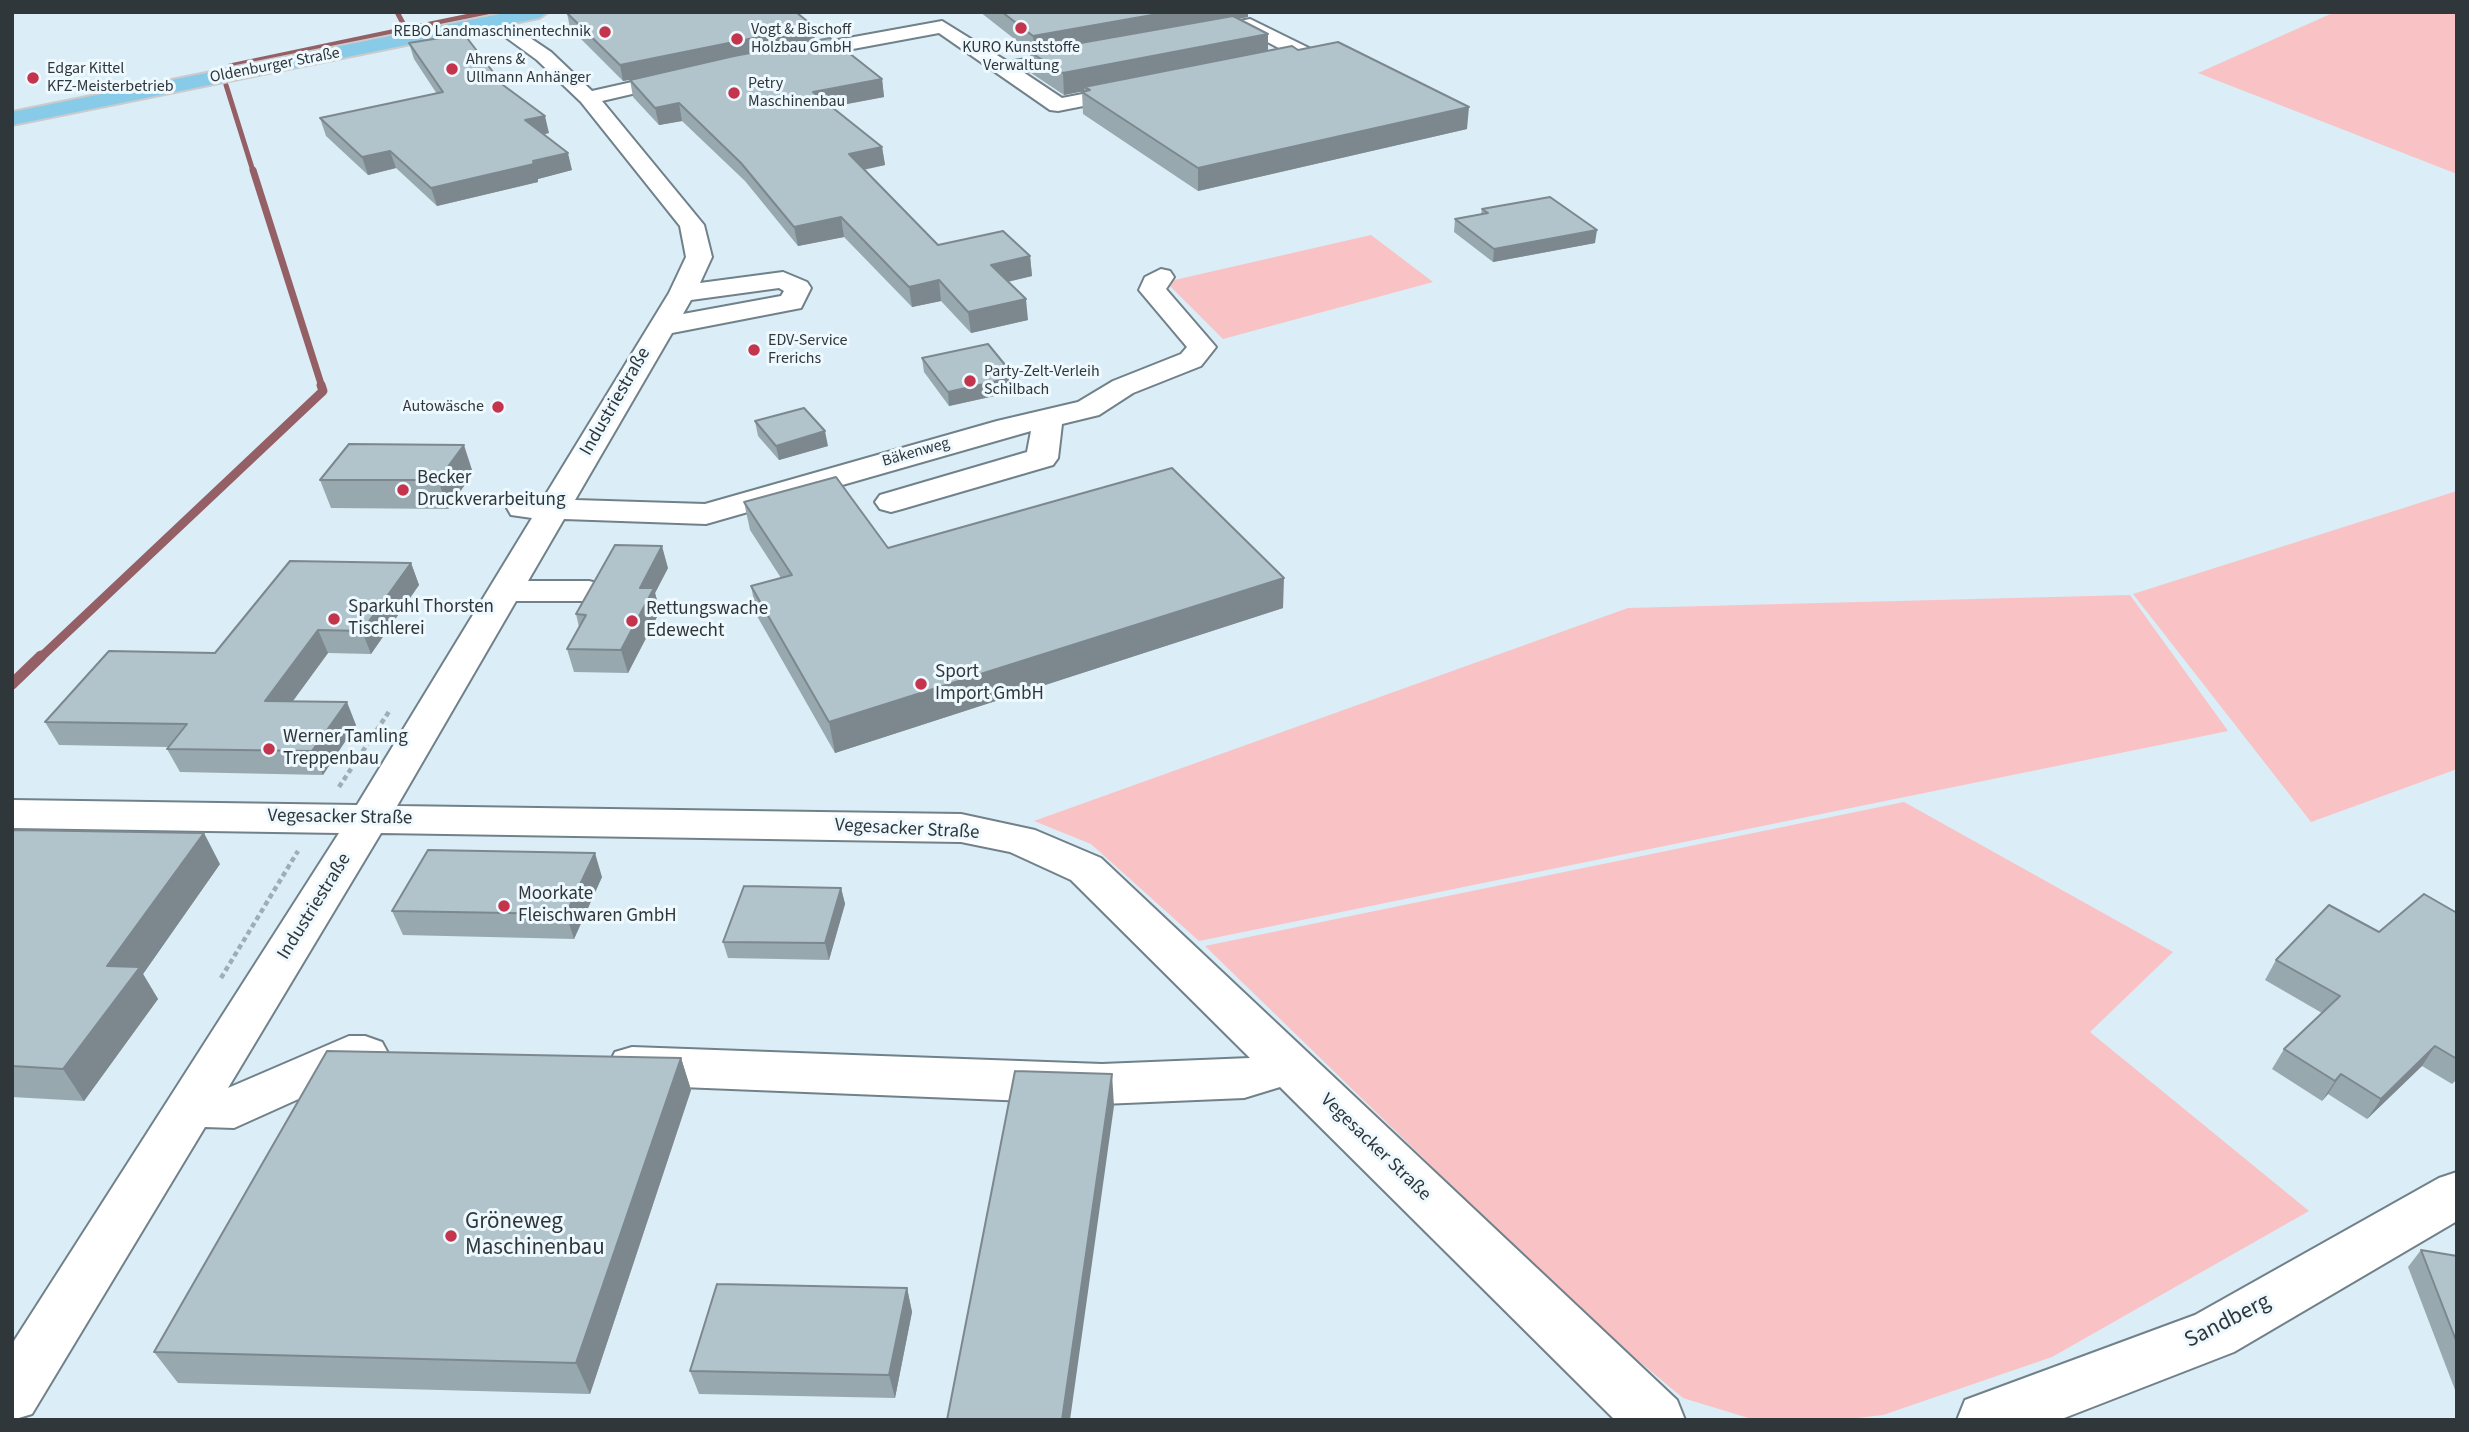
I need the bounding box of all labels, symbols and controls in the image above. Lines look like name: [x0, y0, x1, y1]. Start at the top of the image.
place label: Vogt & Bischoff Holzbau GmbH: [751, 20, 852, 58]
marker: KURO Kunststoffe Verwaltung: [1013, 20, 1029, 36]
place label: REBO Landmaschinentechnik: [394, 22, 591, 42]
marker: REBO Landmaschinentechnik: [597, 24, 613, 40]
marker: Vogt & Bischoff Holzbau GmbH: [729, 31, 745, 47]
place label: KURO Kunststoffe Verwaltung: [962, 38, 1080, 76]
street label: Oldenburger Straße: [209, 44, 341, 88]
place label: Ahrens & Ullmann Anhänger: [466, 50, 591, 88]
place label: Edgar Kittel KFZ-Meisterbetrieb: [47, 59, 174, 97]
marker: Ahrens & Ullmann Anhänger: [444, 61, 460, 77]
marker: Edgar Kittel KFZ-Meisterbetrieb: [25, 70, 41, 86]
place label: Petry Maschinenbau: [748, 74, 845, 112]
marker: Petry Maschinenbau: [726, 85, 742, 101]
place label: EDV-Service Frerichs: [768, 331, 847, 369]
marker: EDV-Service Frerichs: [746, 342, 762, 358]
street label: Industriestraße: [576, 344, 656, 460]
place label: Party-Zelt-Verleih Schilbach: [984, 362, 1100, 400]
marker: Party-Zelt-Verleih Schilbach: [962, 373, 978, 389]
place label: Autowäsche: [403, 397, 484, 417]
marker: Autowäsche: [490, 399, 506, 415]
street label: Bäkenweg: [880, 434, 952, 472]
place label: Becker Druckverarbeitung: [417, 468, 566, 512]
marker: Becker Druckverarbeitung: [395, 482, 411, 498]
place label: Sparkuhl Thorsten Tischlerei: [348, 597, 494, 641]
place label: Rettungswache Edewecht: [646, 599, 768, 643]
marker: Sparkuhl Thorsten Tischlerei: [326, 611, 342, 627]
marker: Rettungswache Edewecht: [624, 613, 640, 629]
place label: Sport Import GmbH: [935, 662, 1044, 706]
marker: Sport Import GmbH: [913, 676, 929, 692]
place label: Werner Tamling Treppenbau: [283, 727, 408, 771]
marker: Werner Tamling Treppenbau: [261, 741, 277, 757]
street label: Vegesacker Straße: [267, 805, 413, 831]
street label: Vegesacker Straße: [834, 815, 980, 845]
street label: Industriestraße: [273, 850, 357, 964]
place label: Moorkate Fleischwaren GmbH: [518, 884, 677, 928]
marker: Moorkate Fleischwaren GmbH: [496, 898, 512, 914]
street label: Vegesacker Straße: [1315, 1090, 1435, 1206]
place label: Gröneweg Maschinenbau: [465, 1209, 605, 1263]
marker: Gröneweg Maschinenbau: [443, 1228, 459, 1244]
street label: Sandberg: [2180, 1289, 2276, 1355]

